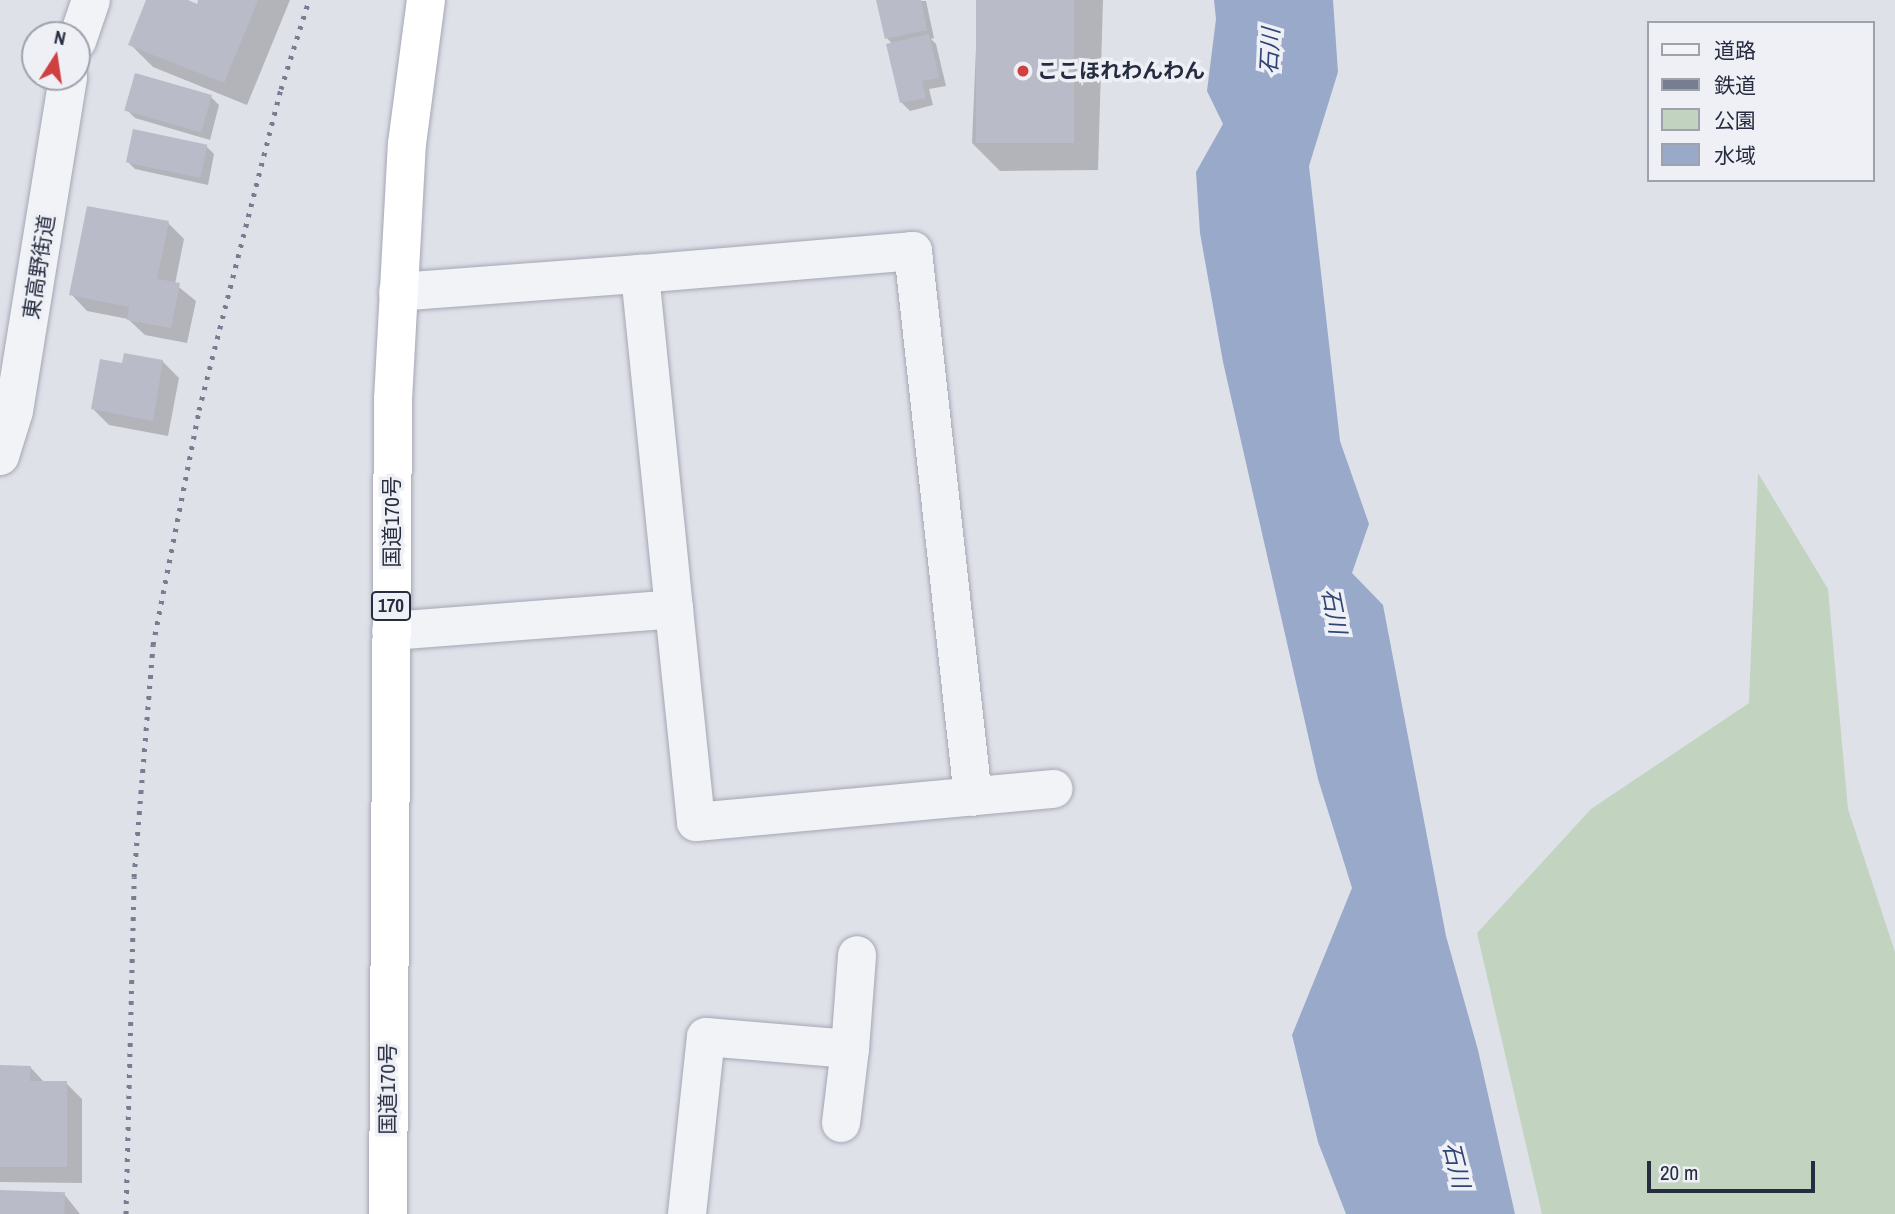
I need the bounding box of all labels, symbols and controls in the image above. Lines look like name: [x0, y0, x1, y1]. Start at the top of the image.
north arrow: [21, 21, 91, 91]
legend: [1646, 21, 1874, 182]
text: N: [52, 24, 68, 51]
water label: 石川: [1255, 27, 1285, 75]
text: 道路: [1714, 36, 1756, 65]
place label: ここほれわんわん: [1037, 58, 1205, 84]
marker: ここほれわんわん: [1015, 63, 1031, 79]
text: 鉄道: [1714, 71, 1756, 100]
text: 公園: [1714, 106, 1756, 135]
text: 水域: [1714, 141, 1756, 170]
street label: 東高野街道: [18, 213, 60, 321]
street label: 国道170号: [379, 476, 405, 568]
water label: 石川: [1316, 586, 1352, 636]
road number: 170: [370, 590, 412, 622]
street label: 国道170号: [375, 1043, 401, 1135]
water label: 石川: [1437, 1139, 1475, 1191]
scale bar: [1650, 1148, 1818, 1192]
text: 20 m: [1660, 1158, 1698, 1187]

